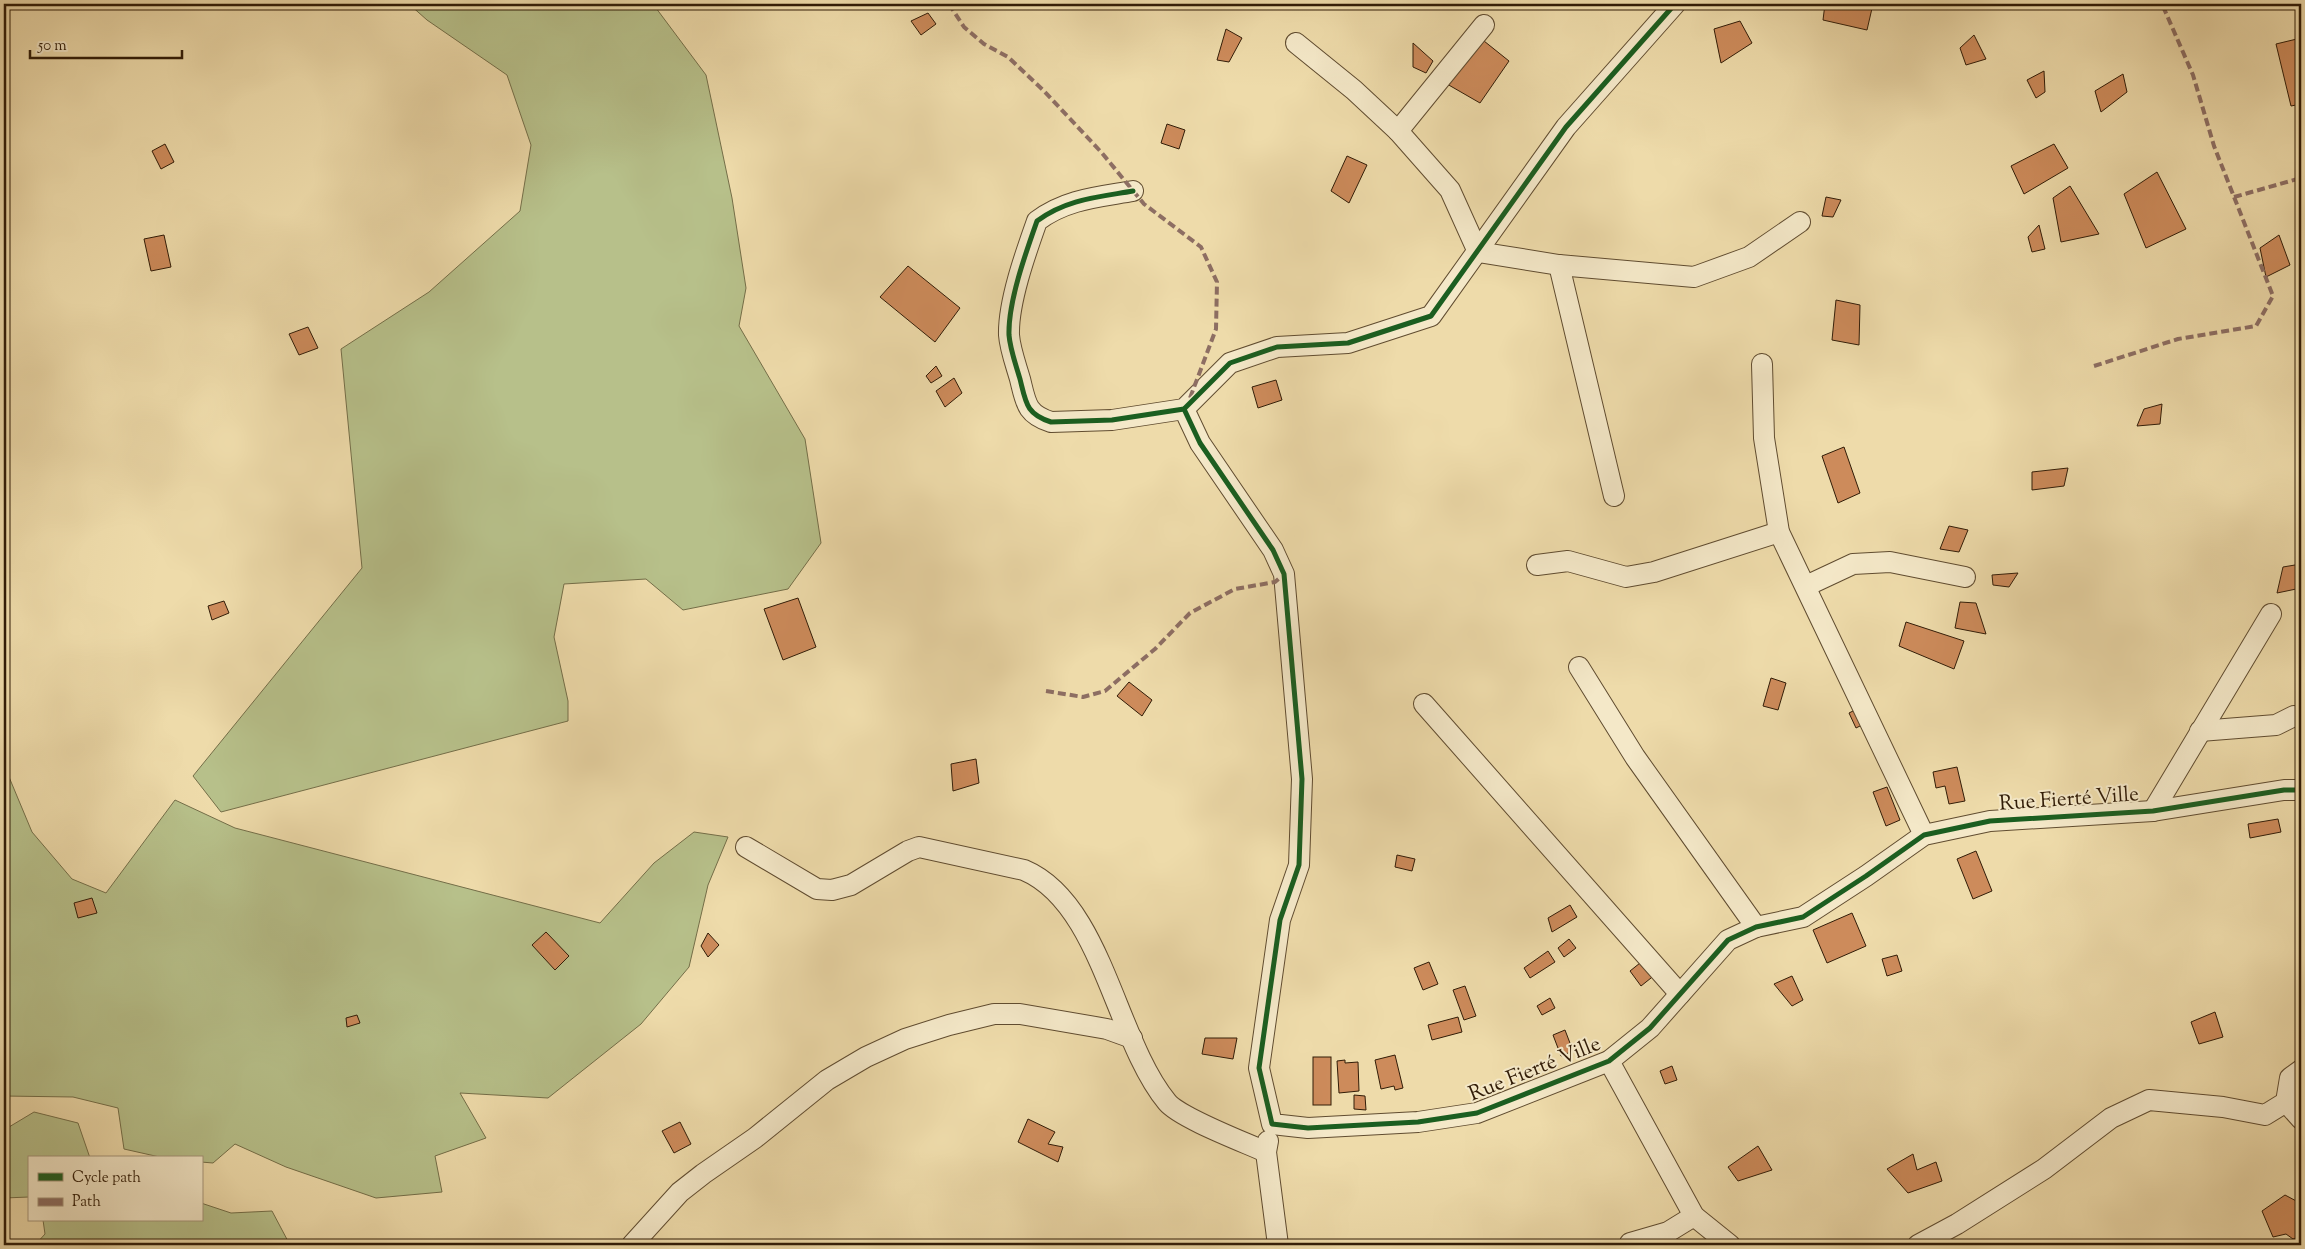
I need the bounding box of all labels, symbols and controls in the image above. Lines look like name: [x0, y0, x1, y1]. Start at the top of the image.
scale bar: [30, 28, 182, 60]
text: 50 m: [37, 36, 67, 57]
street label: Rue Fierté Ville: [1998, 780, 2140, 820]
street label: Rue Fierté Ville: [1464, 1030, 1606, 1110]
legend: [28, 1156, 202, 1222]
text: Cycle path: [72, 1168, 141, 1189]
text: Path: [72, 1192, 101, 1213]

